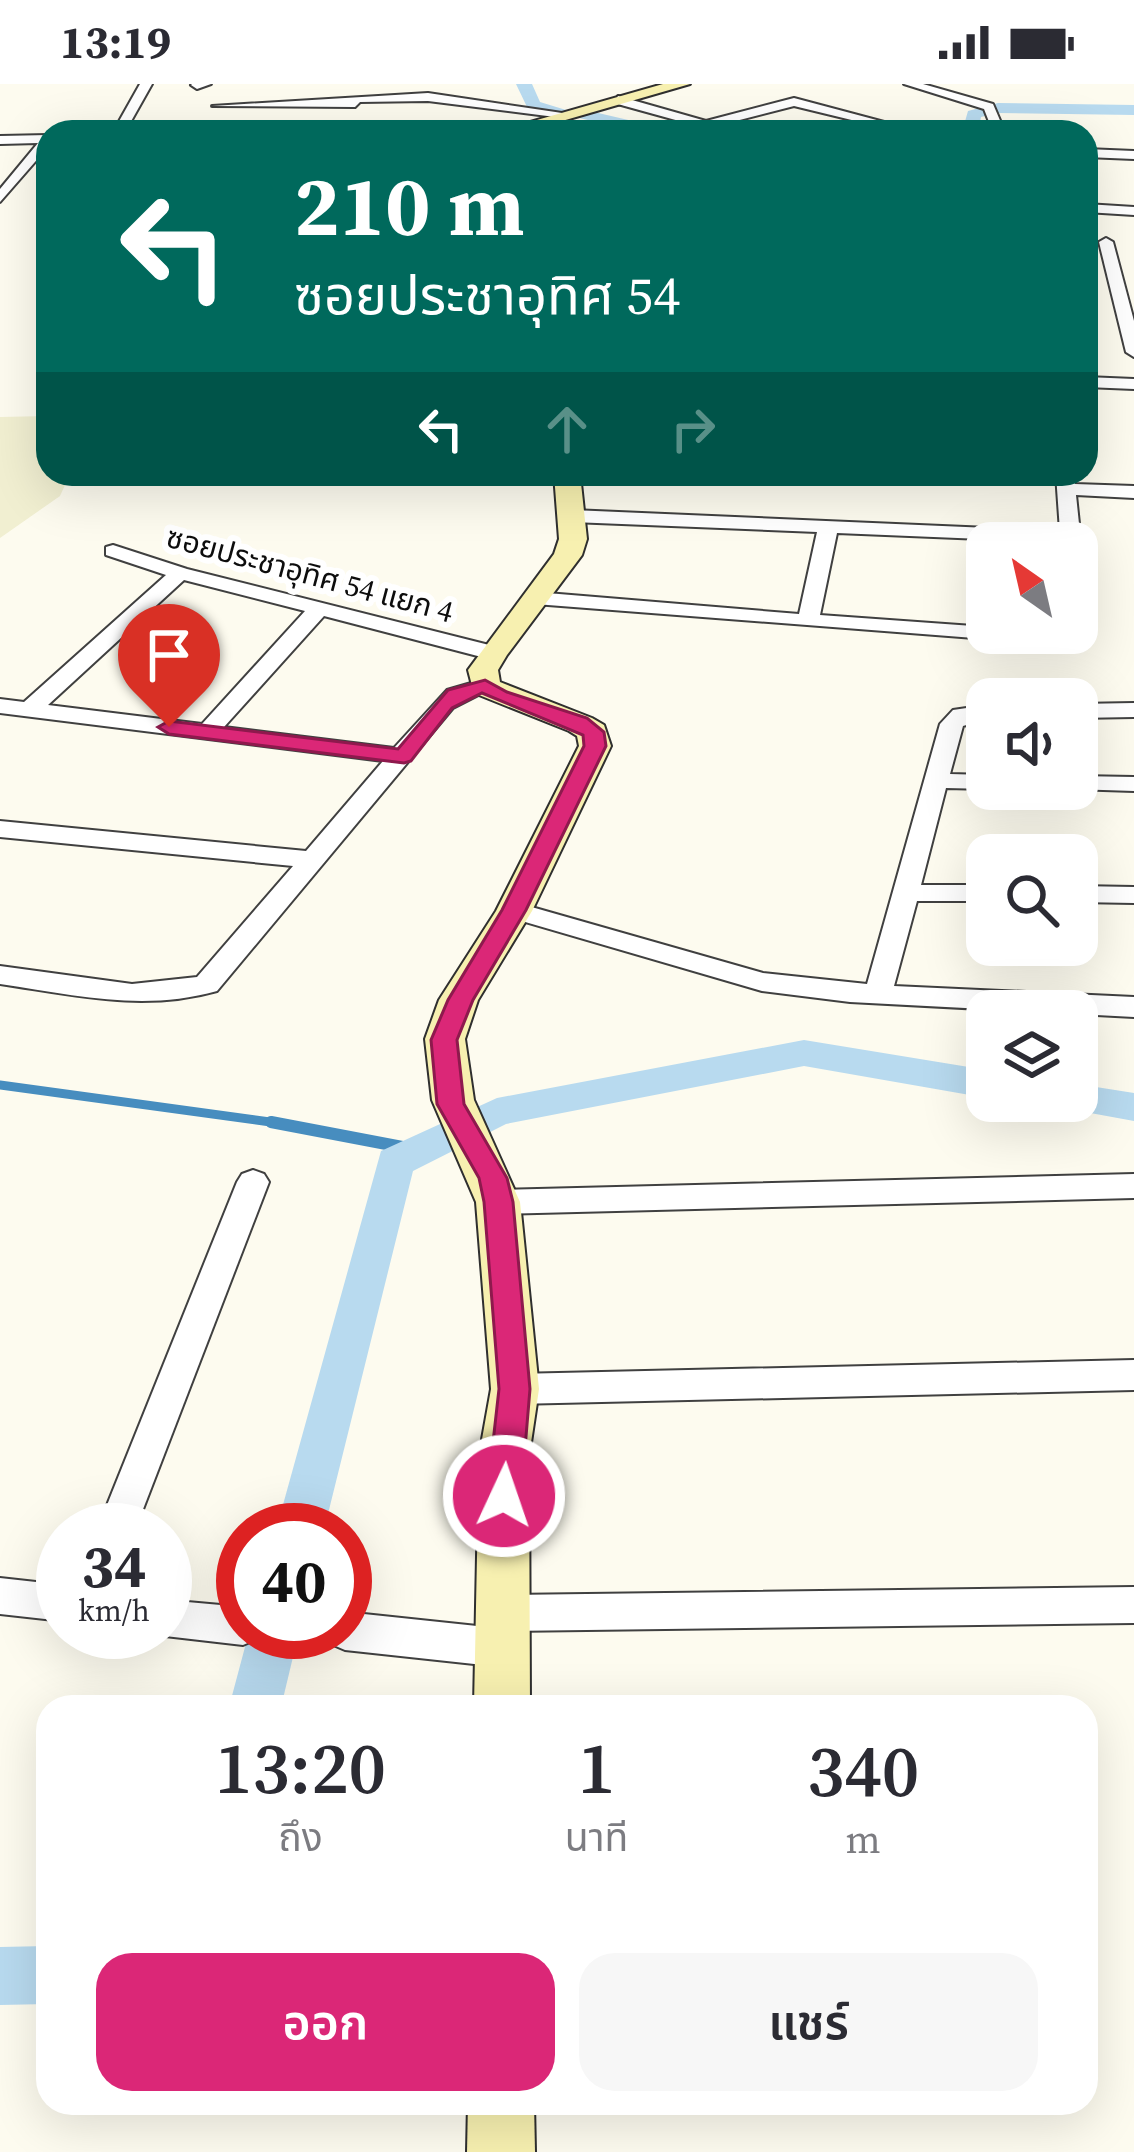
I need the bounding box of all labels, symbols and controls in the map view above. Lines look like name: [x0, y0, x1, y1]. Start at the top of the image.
text: 13:19: [60, 11, 171, 73]
text: 210 m: [294, 148, 525, 263]
icon: left: [96, 168, 252, 324]
text: ซอยประชาอุทิศ 54: [294, 258, 680, 332]
icon: left: [408, 396, 474, 462]
icon: ahead: [534, 396, 600, 462]
icon: right: [660, 396, 726, 462]
street label: ซอยประชาอุทิศ 54 แยก 4: [162, 516, 458, 632]
north arrow: [966, 522, 1098, 654]
map controls: [966, 522, 1098, 1122]
pin: [118, 604, 220, 727]
icon: arrive: [136, 622, 202, 688]
button: sound: [966, 678, 1098, 810]
button: search: [966, 834, 1098, 966]
button: layers: [966, 990, 1098, 1122]
position arrow: [441, 1433, 567, 1559]
speed limit sign: 40: [216, 1503, 372, 1659]
text: 34: [81, 1525, 147, 1607]
text: km/h: [78, 1590, 150, 1631]
text: 13:20: [215, 1718, 386, 1817]
text: 1: [578, 1718, 615, 1817]
text: 340: [807, 1721, 919, 1820]
text: ถึง: [278, 1811, 323, 1864]
text: นาที: [565, 1811, 628, 1864]
text: m: [846, 1813, 881, 1866]
button: ออก: [96, 1953, 555, 2091]
button: แชร์: [579, 1953, 1038, 2091]

